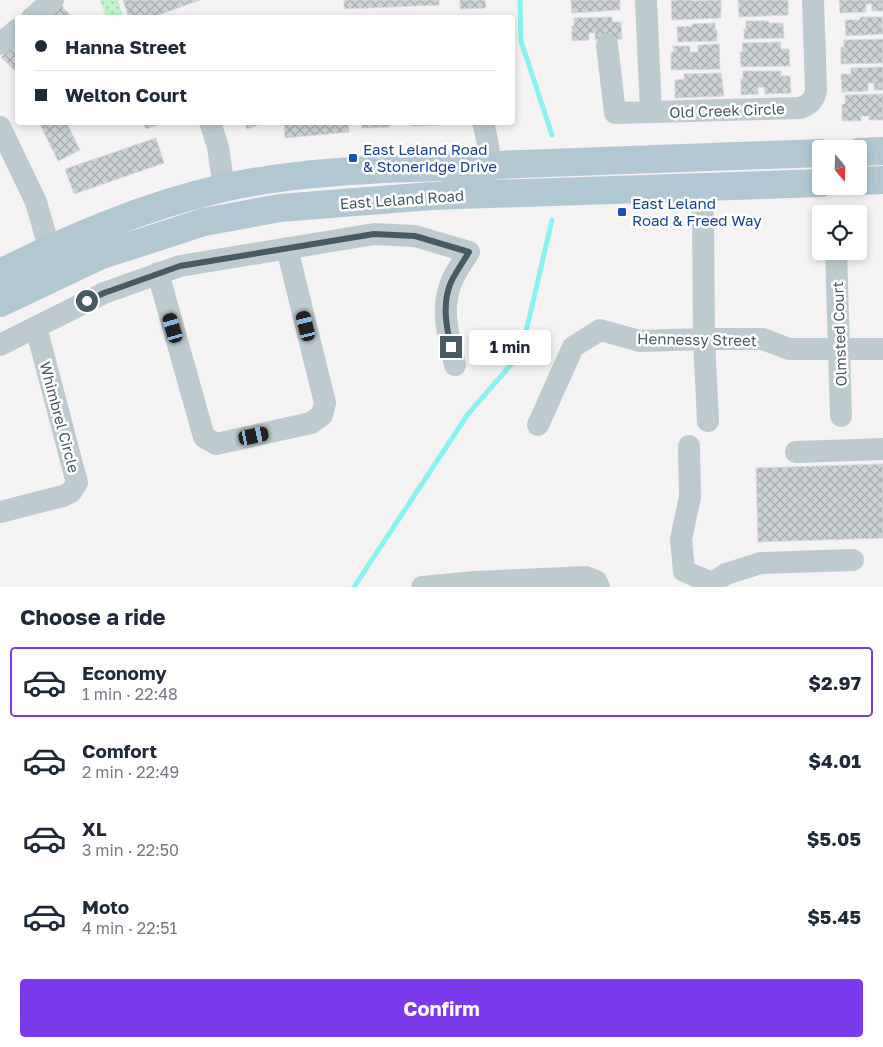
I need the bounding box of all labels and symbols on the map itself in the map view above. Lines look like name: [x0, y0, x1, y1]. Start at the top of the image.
street label: Old Creek Circle: [669, 99, 785, 121]
place label: East Leland Road & Stoneridge Drive: [363, 140, 497, 175]
north arrow: [812, 140, 868, 195]
marker: East Leland Road & Stoneridge Drive: [347, 152, 359, 164]
street label: East Leland Road: [339, 186, 465, 212]
place label: East Leland Road & Freed Way: [632, 194, 762, 229]
marker: East Leland Road & Freed Way: [616, 206, 628, 218]
street label: Olmsted Court: [828, 281, 850, 387]
route start: [76, 290, 98, 312]
car: [295, 310, 316, 342]
car: [161, 312, 184, 344]
street label: Hennessy Street: [637, 329, 757, 349]
callout: 1 min: [468, 330, 551, 364]
route end: [440, 336, 462, 358]
street label: Whimbrel Circle: [36, 359, 84, 475]
car: [237, 426, 270, 446]

